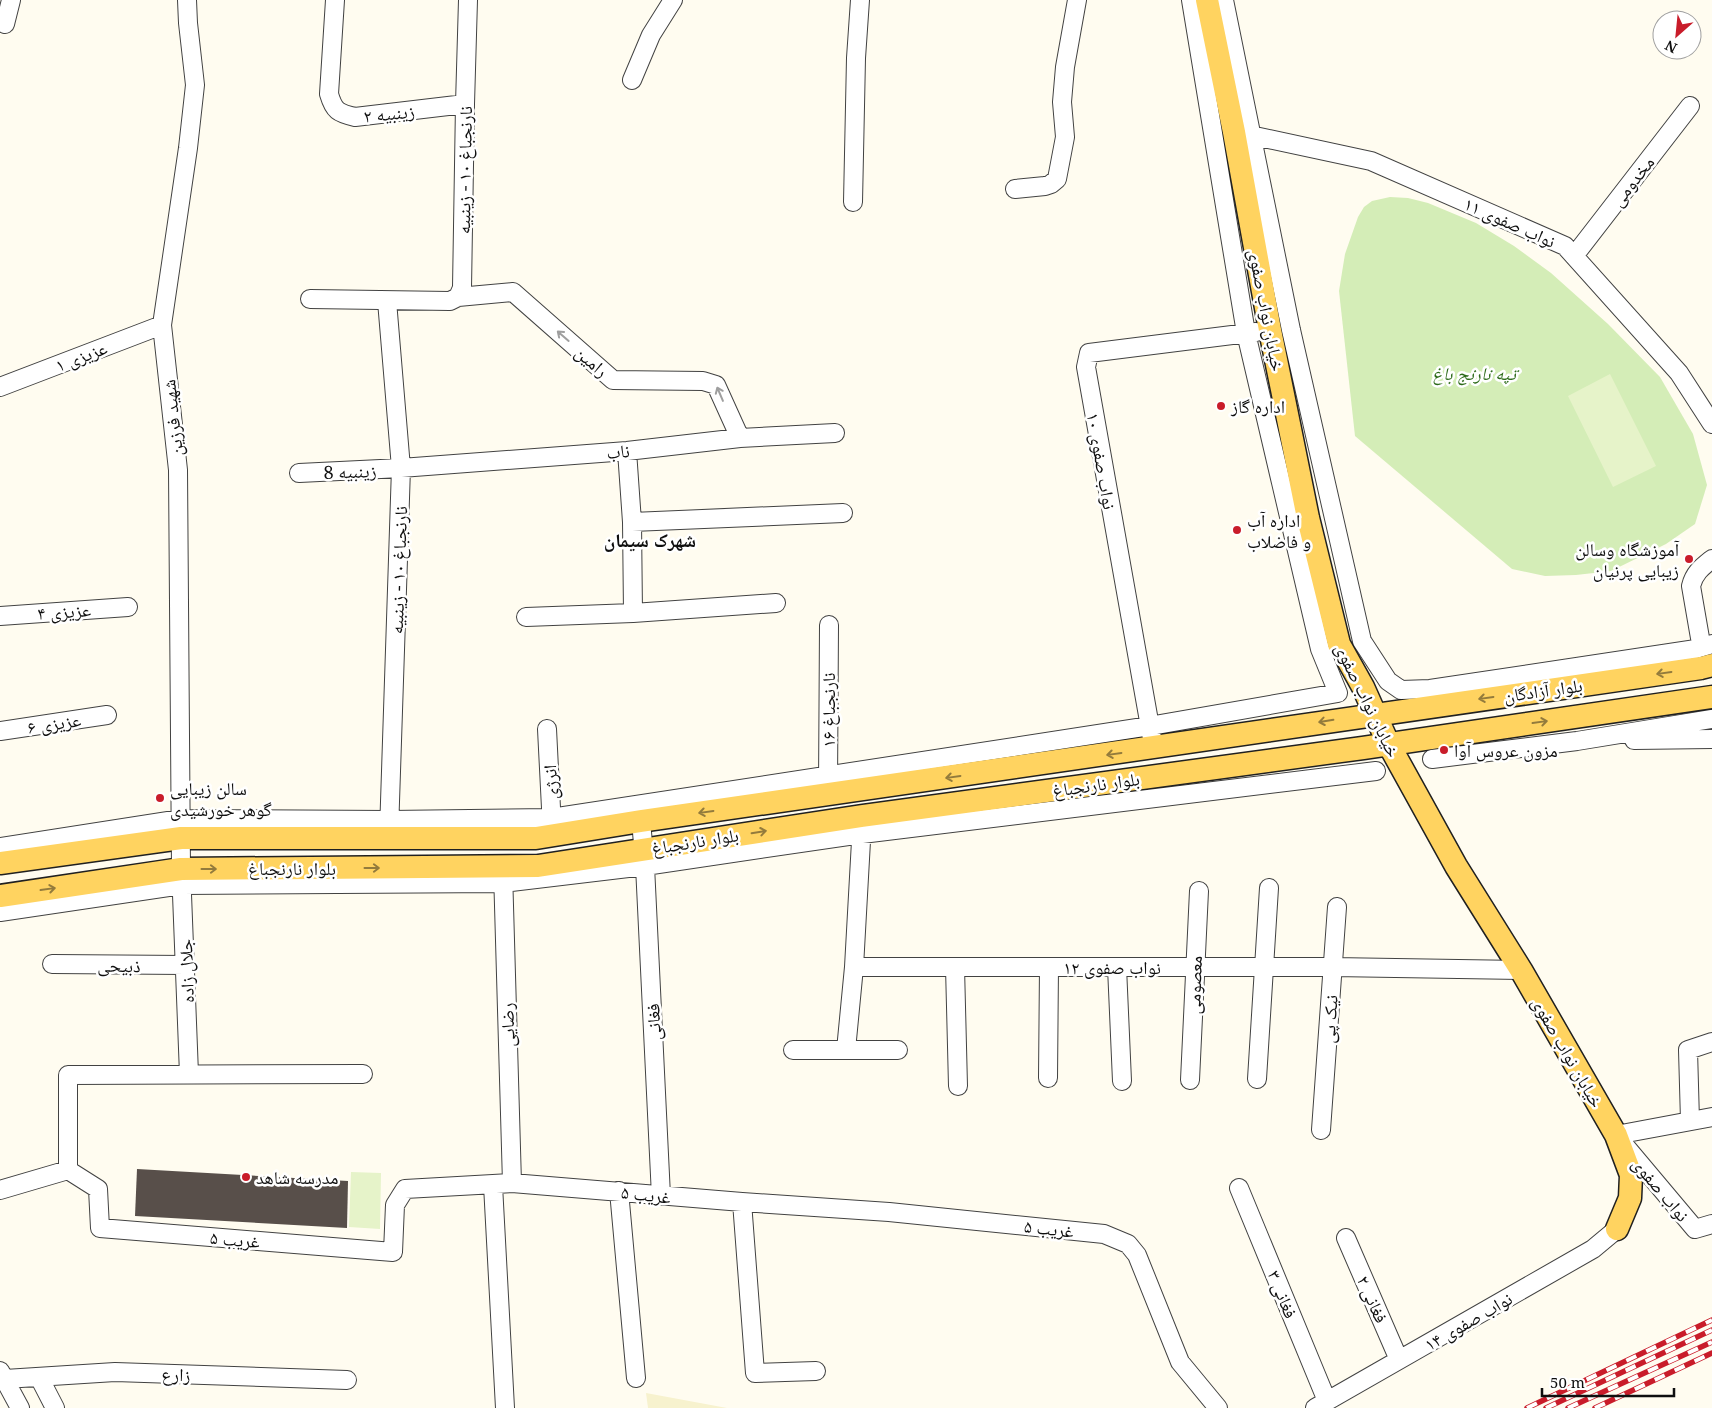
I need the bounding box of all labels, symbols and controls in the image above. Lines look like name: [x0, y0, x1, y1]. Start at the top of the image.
north arrow: [1652, 10, 1702, 60]
text: N: [1662, 36, 1680, 58]
street label: زینبیه ۲: [362, 98, 416, 128]
street label: نارنجباغ ۱۰ - زینبیه: [451, 106, 477, 234]
street label: مخدومی: [1605, 151, 1659, 211]
street label: نواب صفوی ۱۱: [1460, 191, 1560, 253]
street label: خیابان نواب صفوی: [1243, 247, 1291, 373]
one-way arrow: [557, 330, 570, 341]
street label: عزیزی ۱: [52, 335, 110, 377]
street label: رامین: [570, 340, 614, 382]
park label: تپه نارنج باغ: [1432, 361, 1520, 386]
street label: شهید فرزین: [156, 379, 188, 457]
one-way arrow: [714, 387, 724, 402]
place label: اداره گاز: [1230, 394, 1285, 418]
marker: اداره گاز: [1215, 400, 1227, 412]
street label: نواب صفوی ۱۰: [1082, 411, 1122, 511]
street label: ناب: [605, 438, 631, 464]
street label: زینبیه 8: [323, 458, 377, 484]
street label: نارنجباغ ۱۰ - زینبیه: [384, 506, 412, 634]
place label: اداره آب و فاضلاب: [1247, 508, 1311, 553]
marker: اداره آب و فاضلاب: [1231, 524, 1243, 536]
district label: شهرک سیمان: [604, 527, 696, 553]
place label: آموزشگاه وسالن زیبایی پرنیان: [1575, 537, 1679, 582]
marker: آموزشگاه وسالن زیبایی پرنیان: [1683, 553, 1695, 565]
street label: عزیزی ۴: [36, 597, 92, 625]
street label: خیابان نواب صفوی: [1330, 639, 1406, 761]
one-way arrow: [1656, 668, 1672, 678]
street label: نارنجباغ ۱۶: [816, 672, 840, 747]
street label: بلوار آزادگان: [1502, 673, 1584, 707]
one-way arrow: [1478, 693, 1494, 703]
street label: عزیزی ۶: [26, 707, 82, 739]
one-way arrow: [1319, 717, 1335, 727]
one-way arrow: [1531, 717, 1547, 727]
place label: مزون عروس آوا: [1454, 738, 1558, 762]
marker: مزون عروس آوا: [1438, 744, 1450, 756]
one-way arrow: [1106, 749, 1122, 759]
street label: انرژی: [537, 764, 563, 800]
street label: بلوار نارنجباغ: [1051, 766, 1141, 802]
one-way arrow: [945, 772, 961, 782]
place label: سالن زیبایی گوهر خورشیدی: [170, 776, 272, 821]
marker: سالن زیبایی گوهر خورشیدی: [154, 792, 166, 804]
one-way arrow: [698, 807, 714, 817]
street label: بلوار نارنجباغ: [650, 822, 740, 860]
one-way arrow: [751, 827, 767, 837]
street label: بلوار نارنجباغ: [248, 856, 336, 880]
one-way arrow: [364, 863, 380, 873]
one-way arrow: [201, 864, 217, 874]
one-way arrow: [40, 883, 56, 893]
street label: جلال زاده: [173, 939, 199, 1003]
street label: ذبیحی: [97, 953, 141, 977]
street label: نواب صفوی ۱۲: [1063, 955, 1161, 979]
street label: معصومی: [1181, 955, 1207, 1015]
street label: خیابان نواب صفوی: [1527, 992, 1609, 1112]
street label: نیک پی: [1315, 994, 1343, 1044]
street label: رضایی: [494, 1002, 520, 1048]
street label: فغانی: [640, 1003, 666, 1041]
street label: نواب صفوی: [1627, 1152, 1695, 1226]
place label: مدرسه شاهد: [256, 1165, 338, 1189]
marker: مدرسه شاهد: [240, 1171, 252, 1183]
street label: غریب ۵: [620, 1179, 672, 1209]
street label: غریب ۵: [1023, 1213, 1075, 1243]
street label: غریب ۵: [209, 1225, 261, 1253]
street label: فغانی ۳: [1263, 1266, 1303, 1322]
street label: فغانی ۲: [1352, 1271, 1394, 1327]
street label: نواب صفوی ۱۴: [1420, 1286, 1516, 1356]
street label: زارع: [161, 1362, 191, 1387]
scale bar: [1542, 1366, 1674, 1398]
text: 50 m: [1550, 1372, 1585, 1392]

